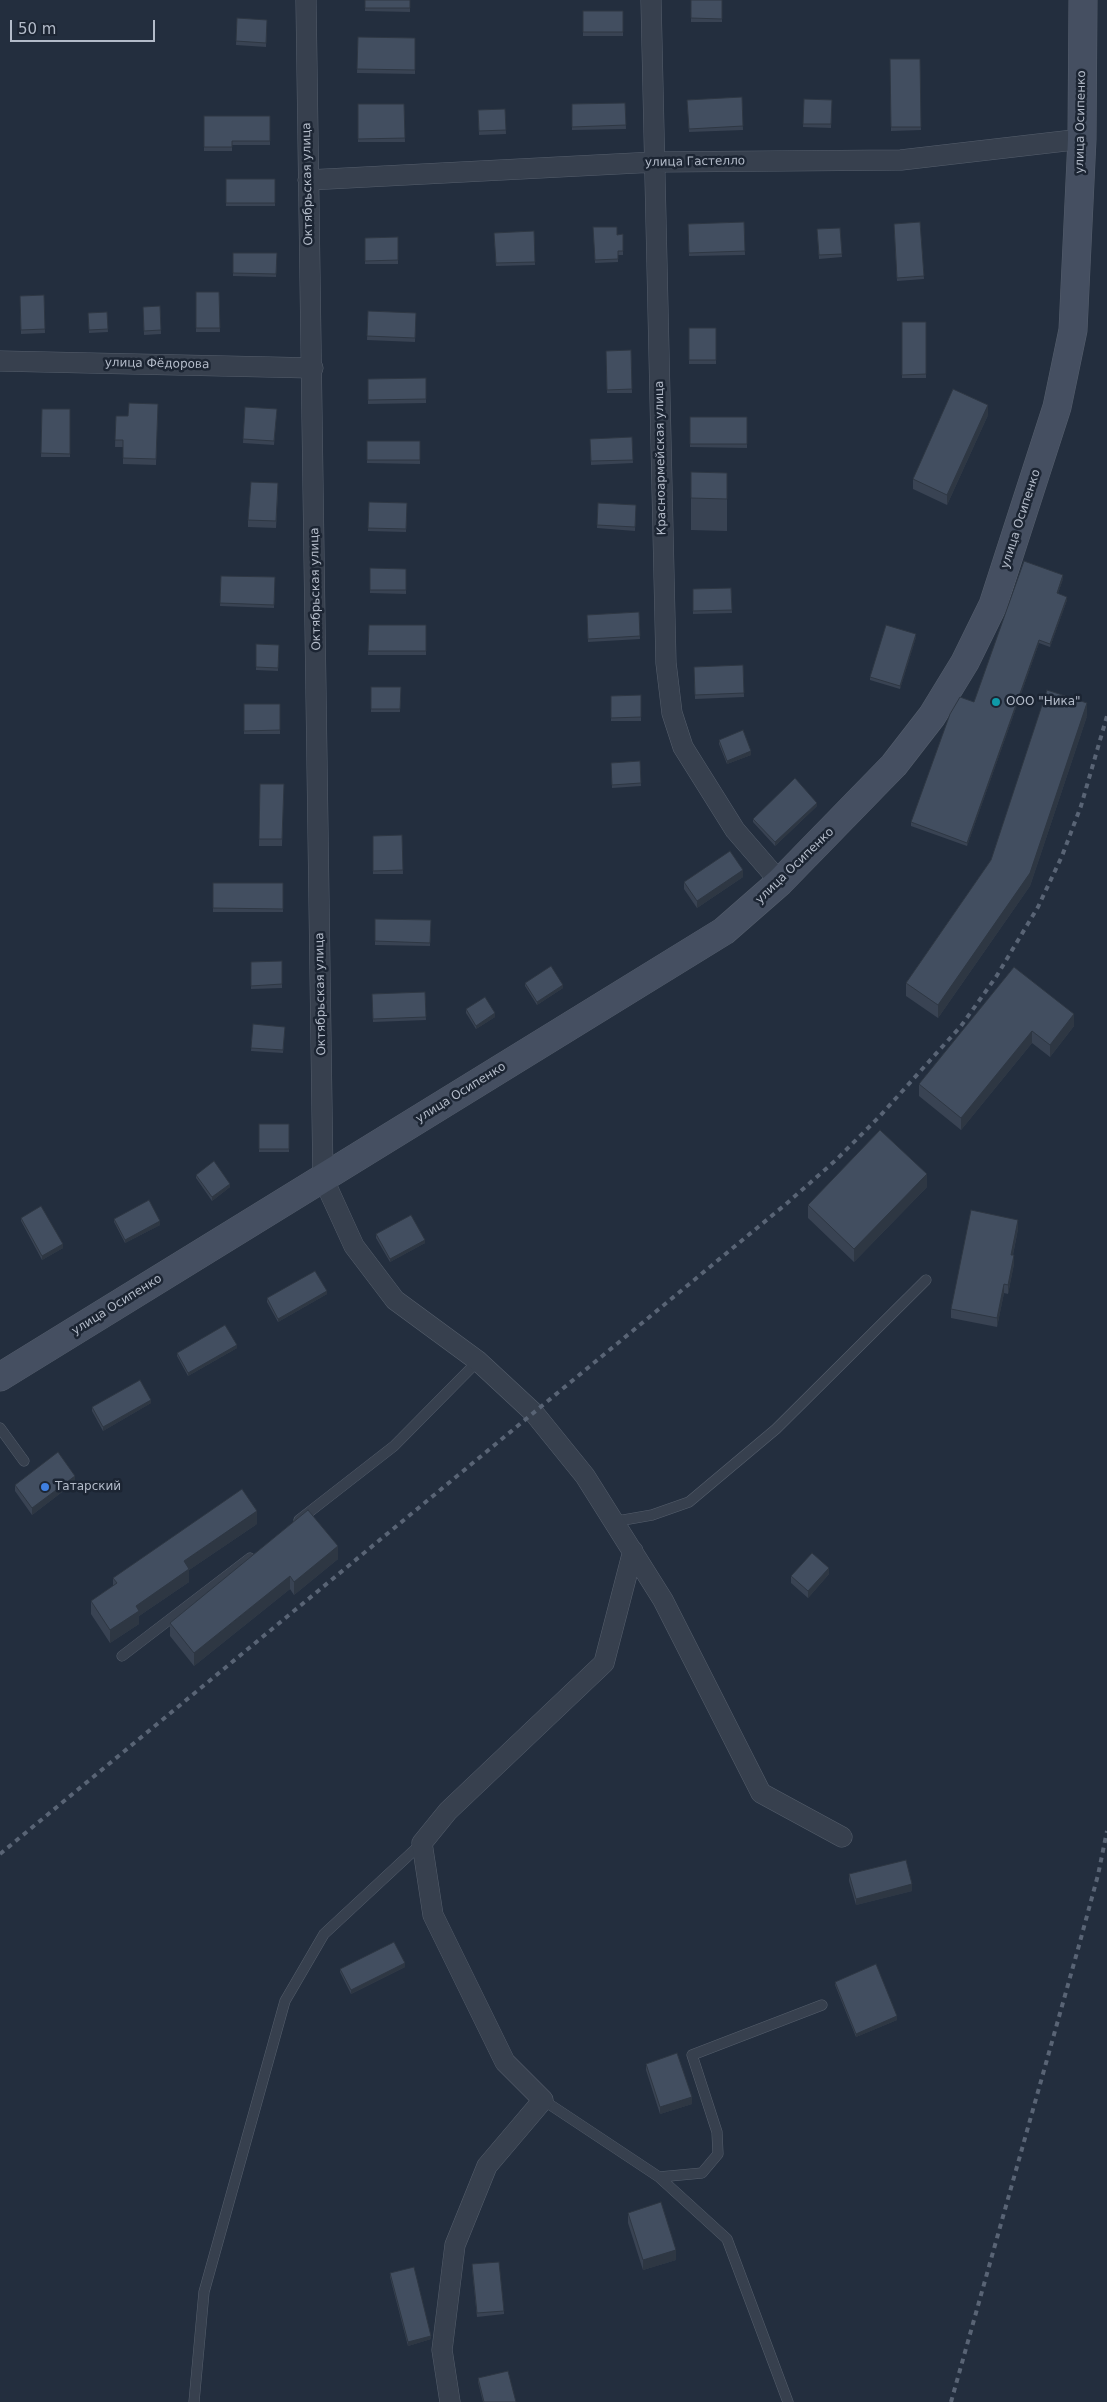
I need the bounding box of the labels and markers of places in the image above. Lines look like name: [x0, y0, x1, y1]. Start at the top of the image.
place label: ООО "Ника": [1006, 695, 1081, 709]
marker: ООО "Ника": [990, 696, 1002, 708]
place label: Татарский: [55, 1480, 121, 1494]
marker: Татарский: [39, 1481, 51, 1493]

